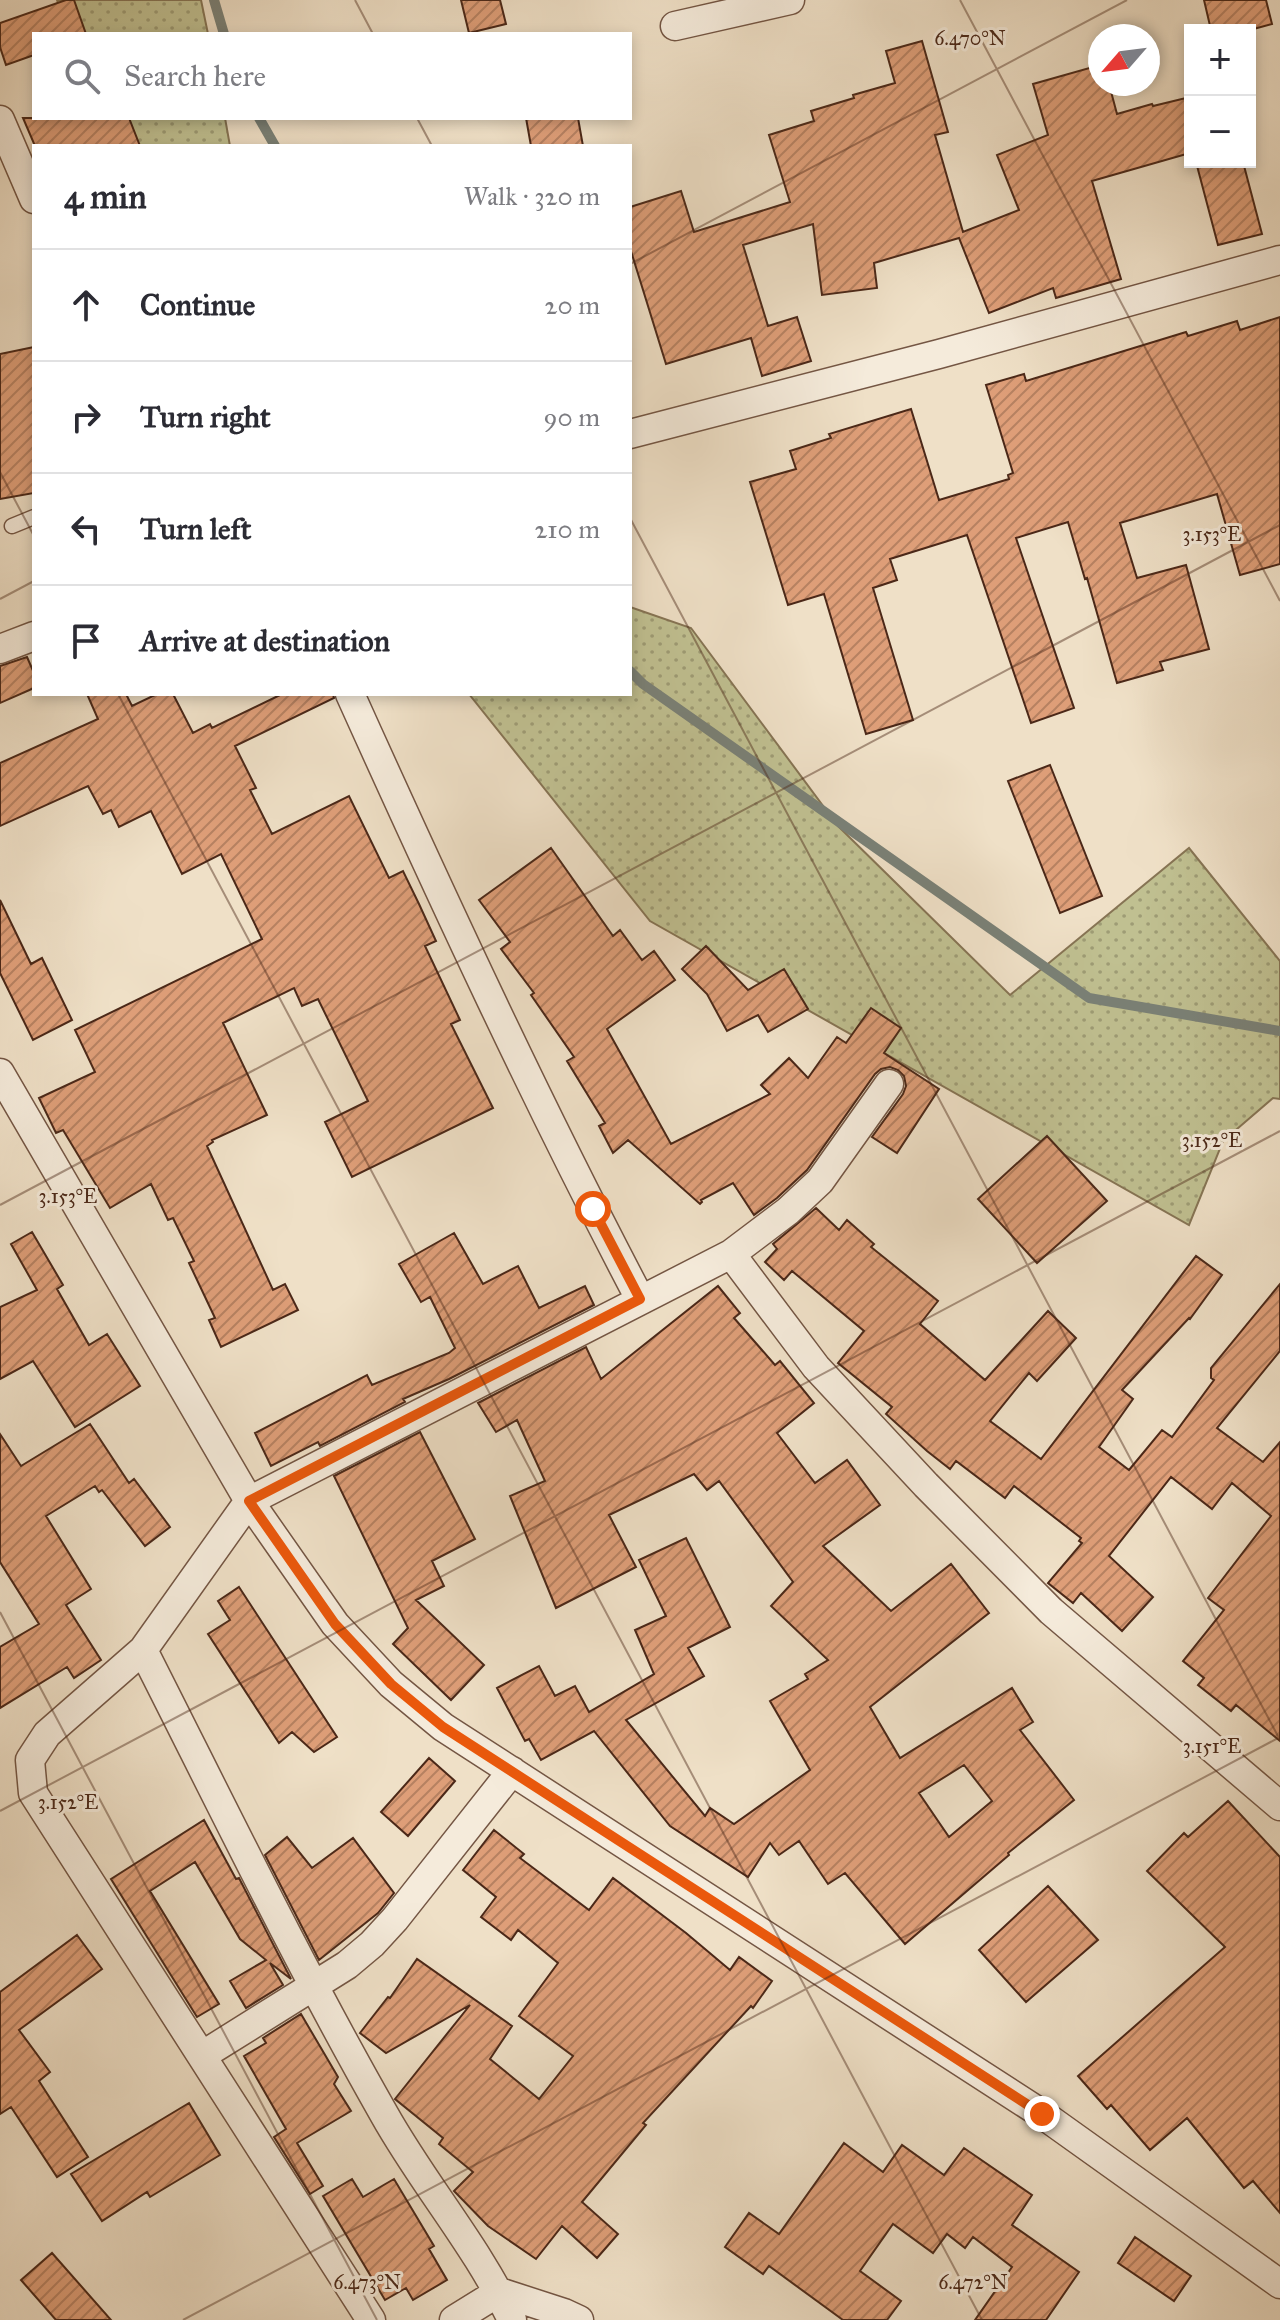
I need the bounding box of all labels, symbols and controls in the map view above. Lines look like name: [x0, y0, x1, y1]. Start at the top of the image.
north arrow: [1088, 24, 1160, 96]
map controls: [1184, 24, 1256, 168]
button: +: [1184, 24, 1256, 96]
text: 6.470°N: [934, 26, 1006, 50]
search box: [32, 32, 632, 120]
icon: search: [60, 54, 104, 98]
text: Search here: [124, 58, 266, 94]
button: −: [1184, 96, 1256, 168]
text: 4 min: [64, 176, 147, 217]
text: Walk · 320 m: [464, 180, 600, 212]
icon: ahead: [64, 283, 108, 327]
text: Continue: [140, 287, 255, 323]
text: 20 m: [545, 289, 600, 321]
icon: right: [64, 395, 108, 439]
text: Turn right: [140, 399, 271, 435]
text: 90 m: [543, 401, 600, 433]
icon: left: [64, 507, 108, 551]
text: Turn left: [140, 511, 251, 547]
text: 210 m: [534, 513, 600, 545]
text: 3.153°E: [1183, 522, 1241, 546]
icon: arrive: [64, 619, 108, 663]
text: Arrive at destination: [140, 623, 390, 659]
text: 3.152°E: [1182, 1128, 1242, 1152]
text: 3.153°E: [39, 1184, 97, 1208]
route start: [575, 1191, 611, 1227]
text: 3.151°E: [1183, 1734, 1241, 1758]
text: 3.152°E: [38, 1790, 98, 1814]
route end: [1024, 2096, 1060, 2132]
text: 6.473°N: [333, 2270, 401, 2294]
text: 6.472°N: [938, 2270, 1008, 2294]

